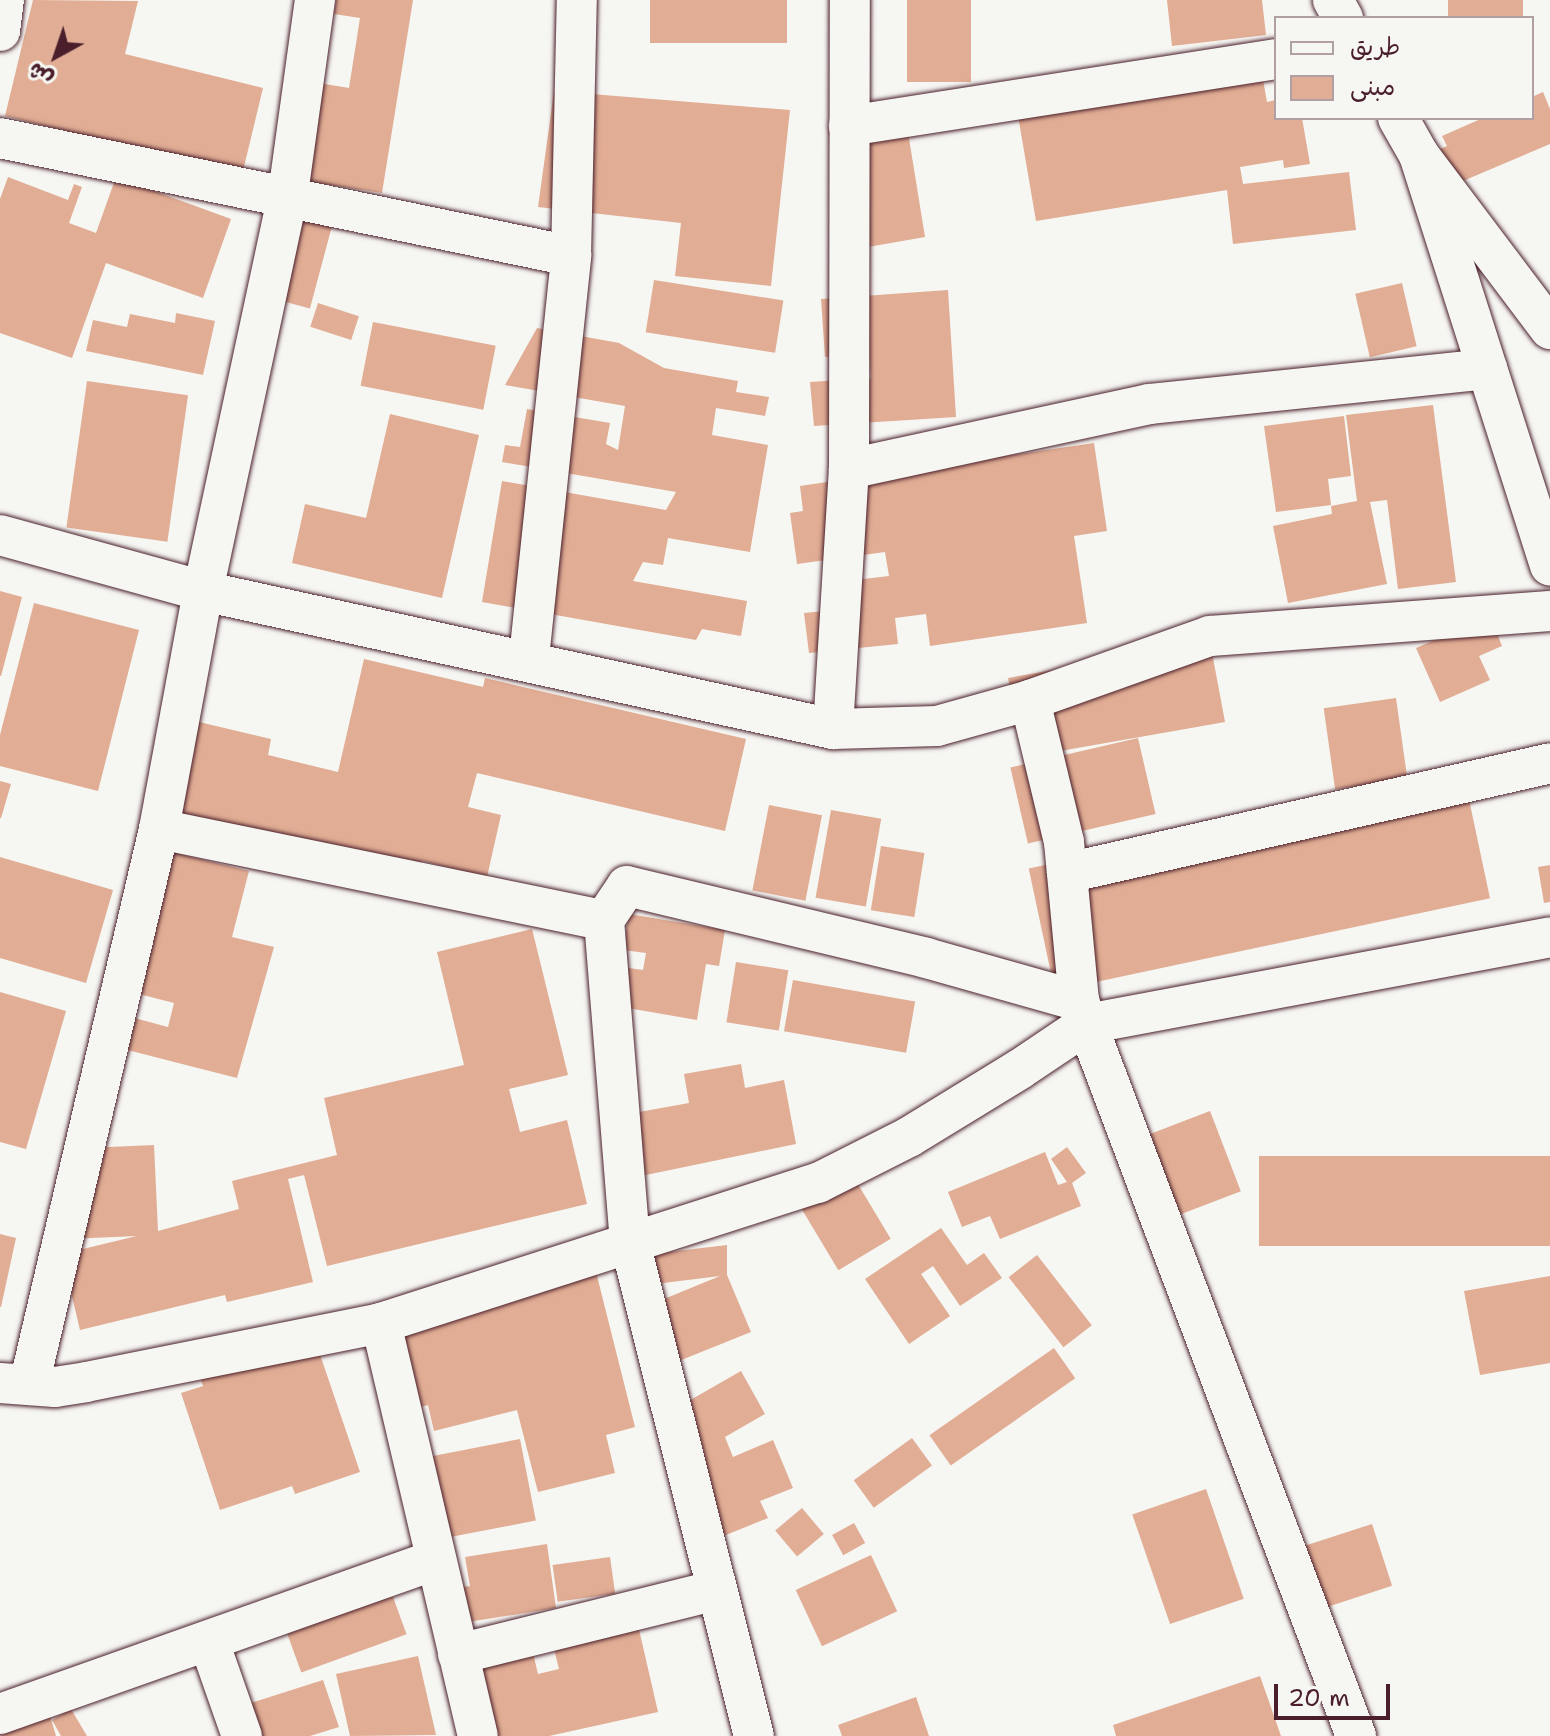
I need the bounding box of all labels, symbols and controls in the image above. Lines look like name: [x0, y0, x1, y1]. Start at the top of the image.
north arrow: [16, 16, 96, 96]
legend: [1274, 16, 1534, 120]
text: طريق: [1350, 31, 1400, 63]
text: ش: [22, 56, 59, 94]
text: مبنى: [1350, 71, 1395, 103]
scale bar: [1278, 1668, 1394, 1718]
text: 20 m: [1288, 1682, 1350, 1714]

